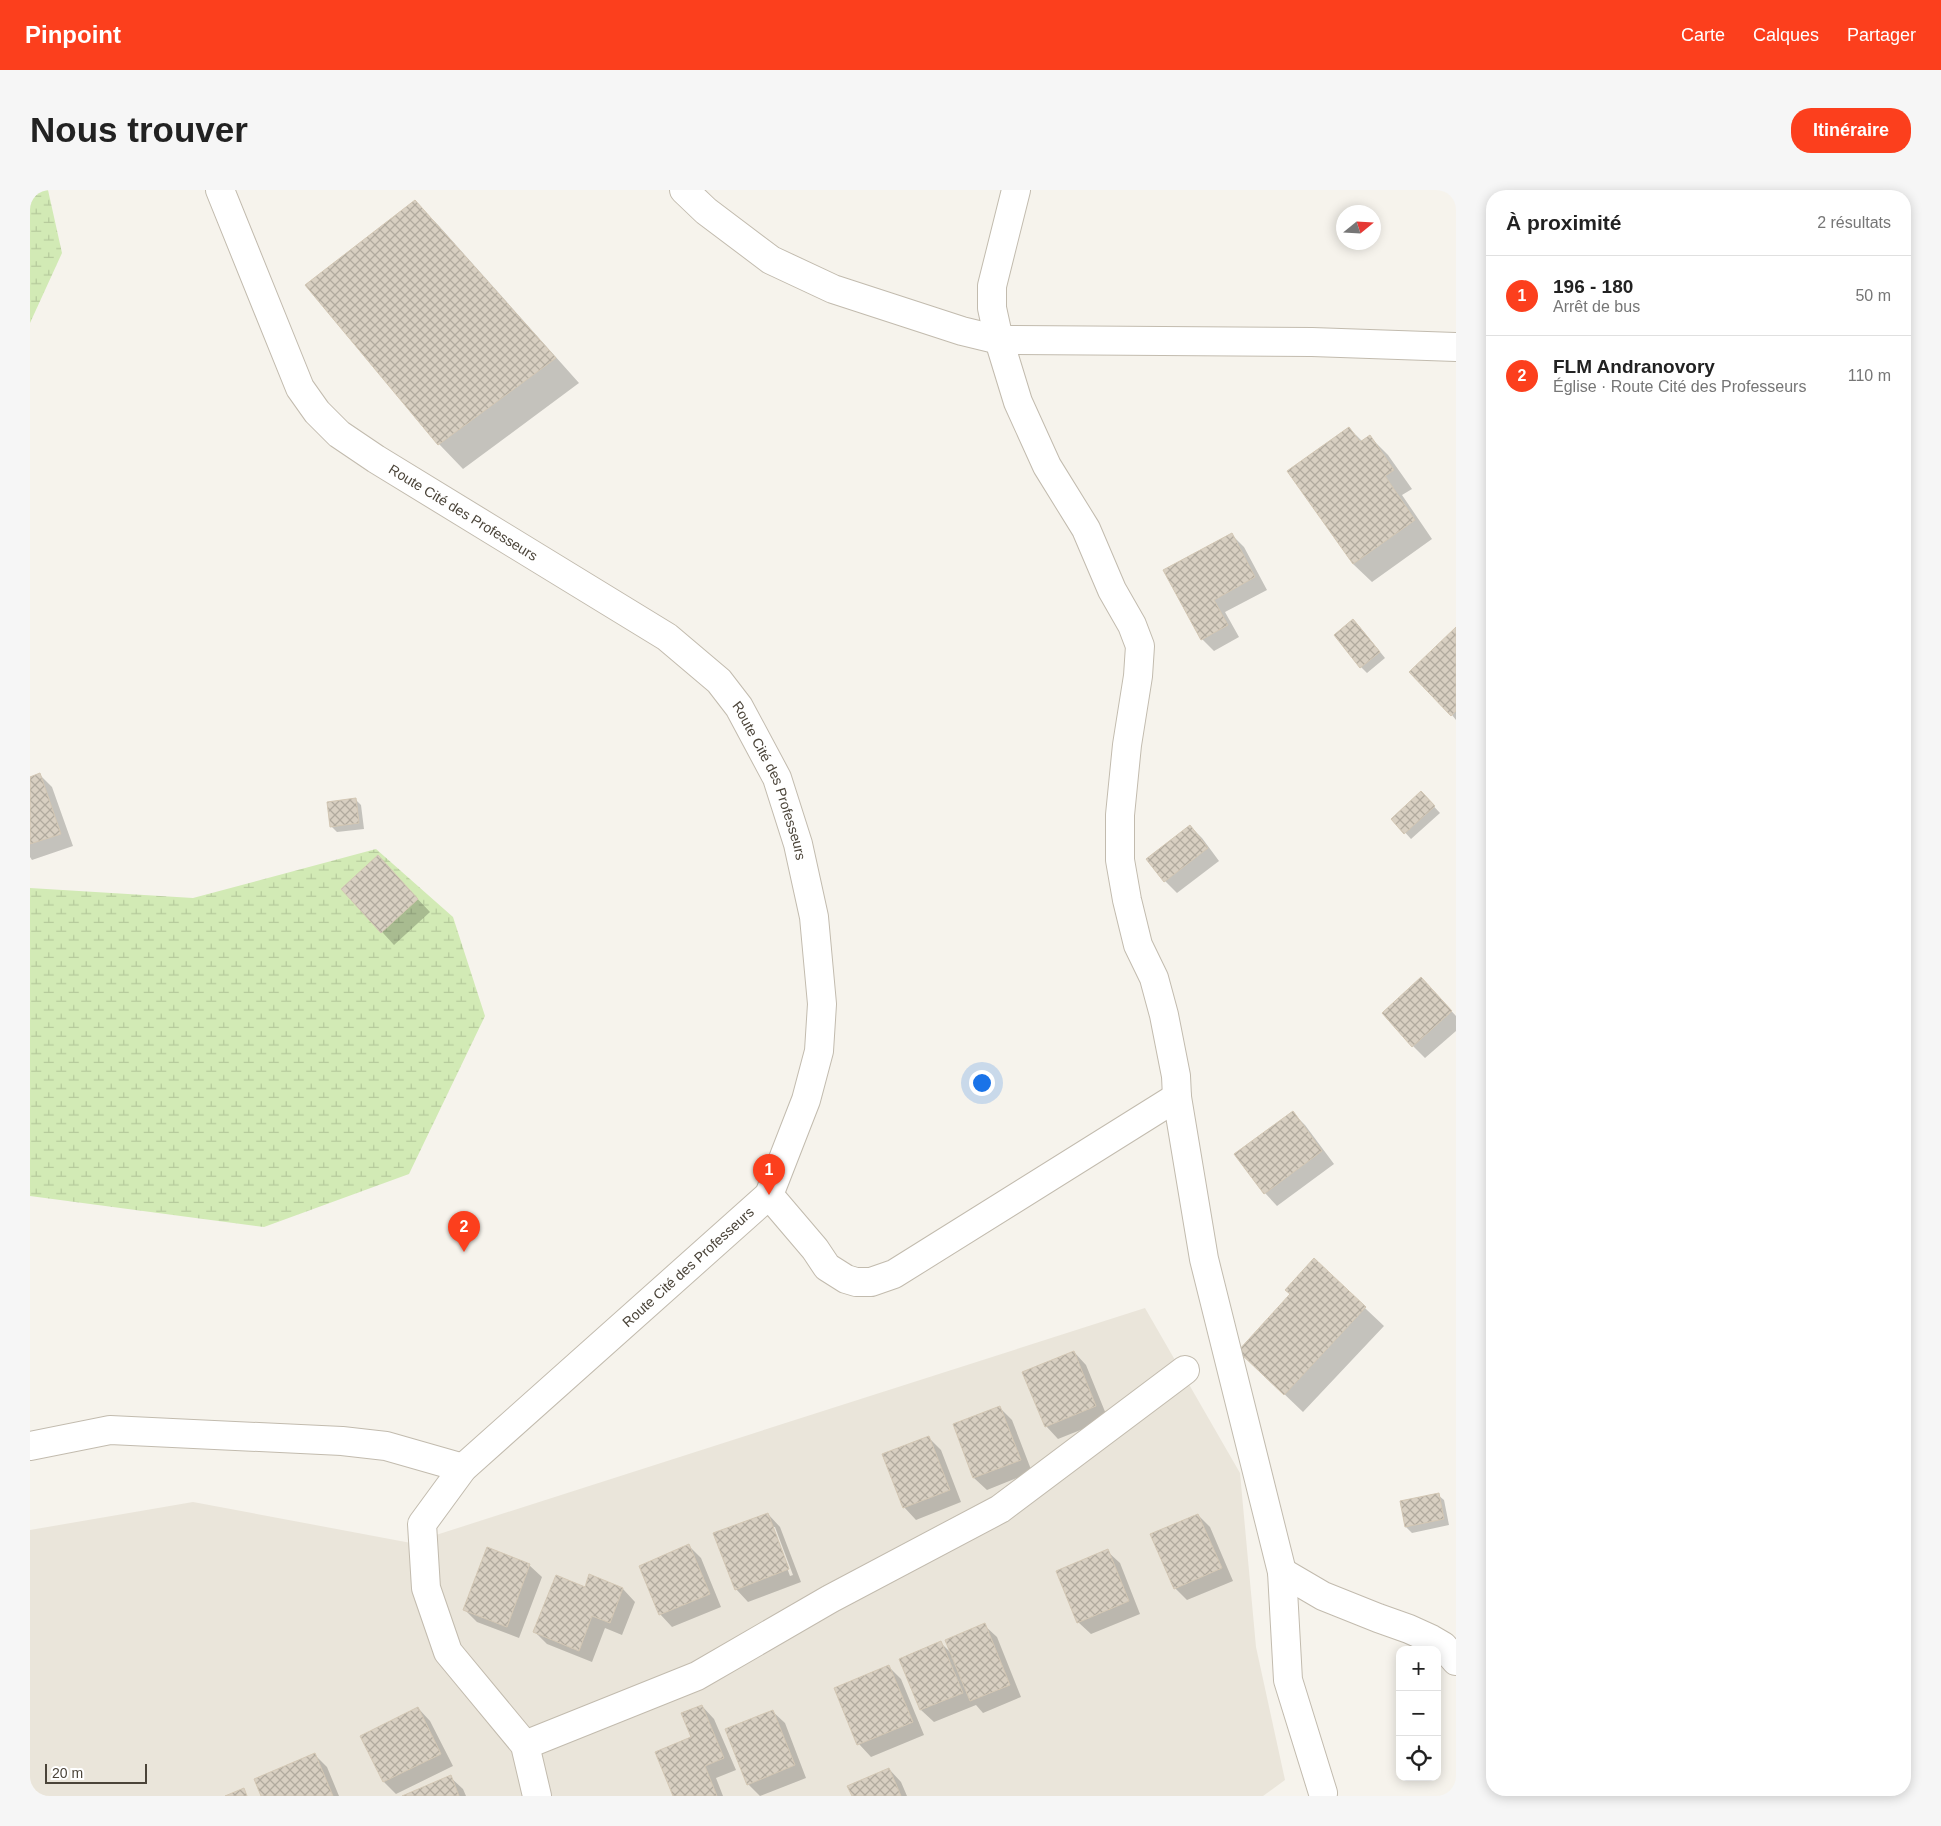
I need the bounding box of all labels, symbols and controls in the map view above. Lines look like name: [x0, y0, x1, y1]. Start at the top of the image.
text: Pinpoint: [25, 21, 121, 48]
text: Carte: [1681, 25, 1725, 45]
text: Calques: [1753, 25, 1819, 45]
text: Partager: [1847, 25, 1916, 45]
button: Itinéraire: [1791, 108, 1911, 153]
text: Nous trouver: [30, 110, 248, 149]
north arrow: [1336, 205, 1381, 250]
text: À proximité: [1506, 211, 1622, 234]
text: 2 résultats: [1817, 214, 1891, 231]
text: 196 - 180: [1553, 276, 1633, 297]
text: 1: [1518, 287, 1526, 304]
text: 50 m: [1855, 287, 1891, 304]
text: Arrêt de bus: [1553, 298, 1640, 315]
text: FLM Andranovory: [1553, 356, 1715, 377]
text: 2: [1518, 367, 1526, 384]
text: 110 m: [1848, 367, 1891, 384]
text: Église · Route Cité des Professeurs: [1553, 378, 1806, 395]
street label: Route Cité des Professeurs: [386, 461, 541, 564]
street label: Route Cité des Professeurs: [729, 698, 809, 861]
your location: [969, 1070, 995, 1096]
pin: 1: [753, 1154, 785, 1195]
street label: Route Cité des Professeurs: [619, 1204, 757, 1330]
pin: 2: [448, 1211, 480, 1252]
map controls: [1396, 1646, 1441, 1781]
button: +: [1396, 1646, 1441, 1691]
button: −: [1396, 1691, 1441, 1736]
button: locate: [1396, 1736, 1441, 1781]
scale bar: [45, 1761, 148, 1784]
text: 20 m: [52, 1765, 83, 1781]

